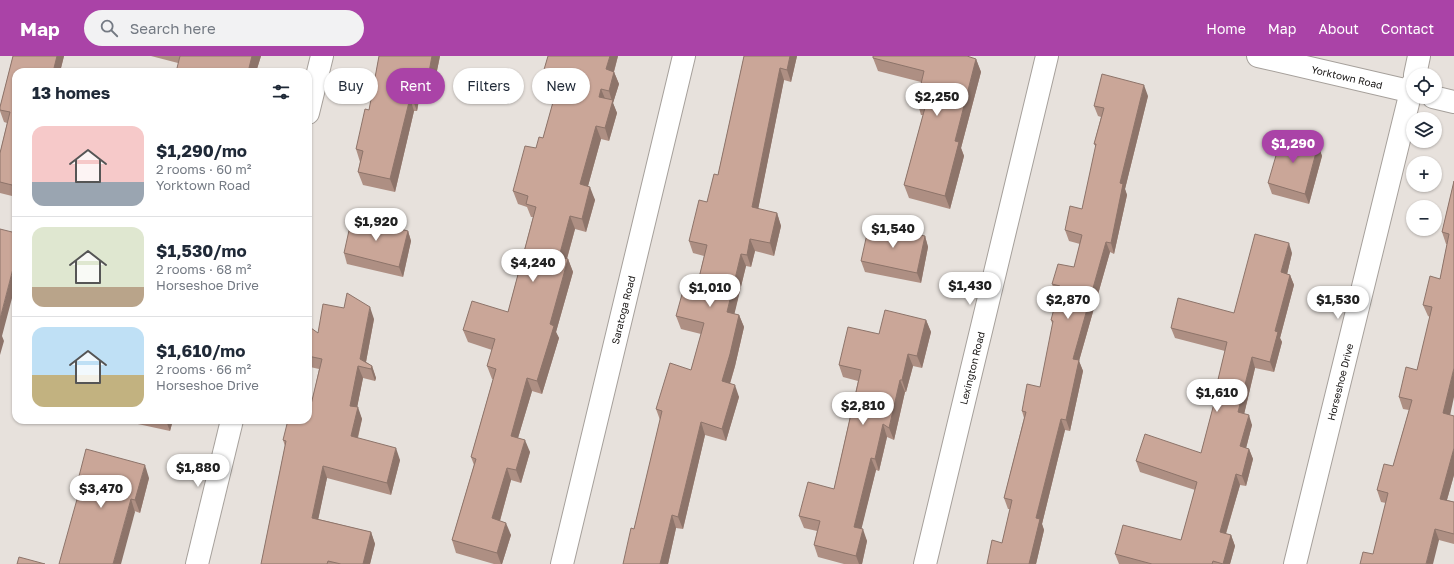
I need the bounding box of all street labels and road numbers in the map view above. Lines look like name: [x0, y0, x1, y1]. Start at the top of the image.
street label: Yorktown Road: [1310, 63, 1384, 91]
street label: Saratoga Road: [609, 274, 637, 346]
street label: Lexington Road: [957, 330, 987, 406]
street label: Horseshoe Drive: [1325, 342, 1355, 422]

